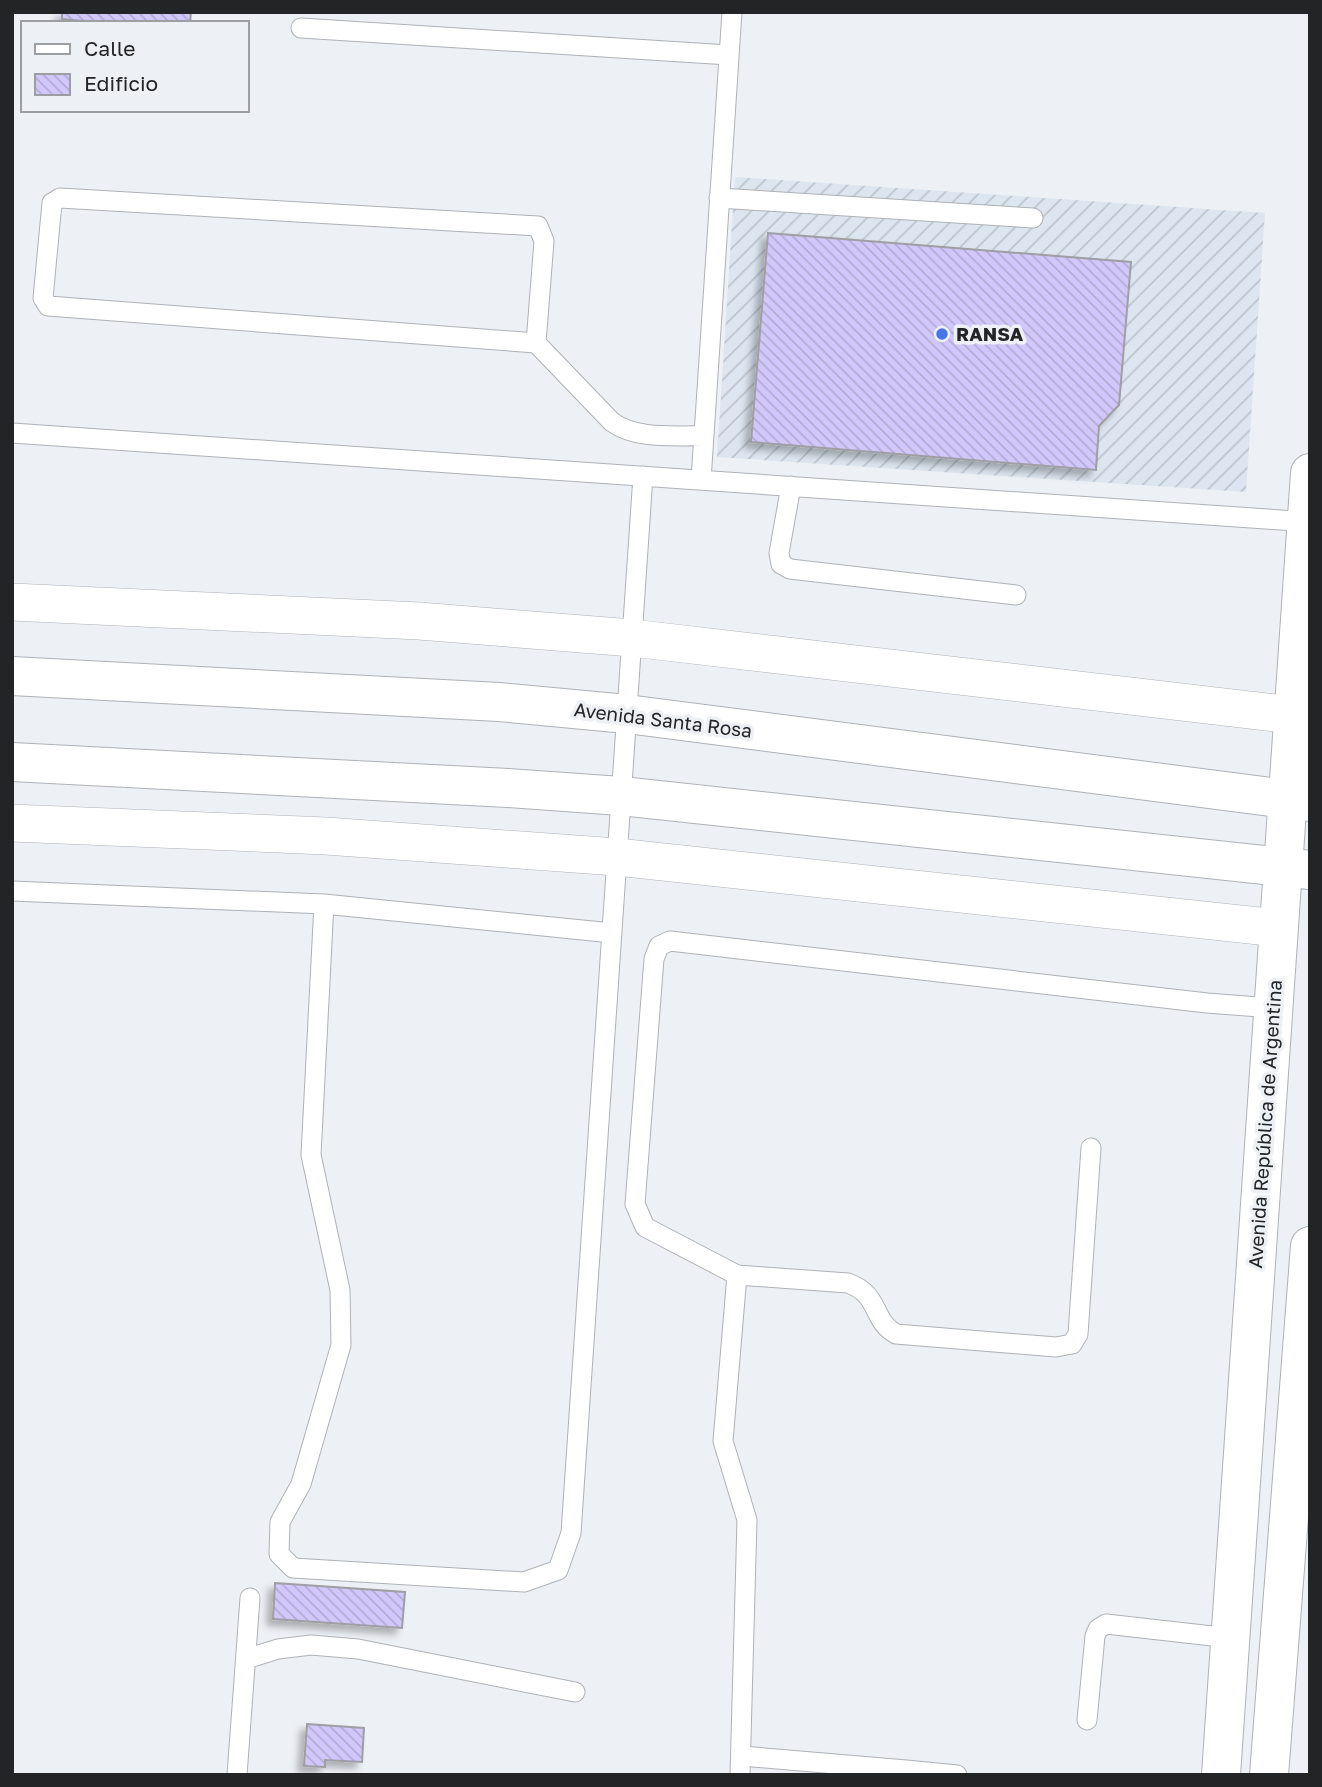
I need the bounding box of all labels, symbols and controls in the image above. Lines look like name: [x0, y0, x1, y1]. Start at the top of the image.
legend: [21, 21, 248, 112]
text: Calle: [84, 35, 136, 61]
text: Edificio: [84, 70, 158, 96]
place label: RANSA: [956, 322, 1024, 345]
marker: RANSA: [934, 326, 950, 342]
street label: Avenida Santa Rosa: [573, 697, 753, 742]
street label: Avenida República de Argentina: [1243, 979, 1286, 1269]

